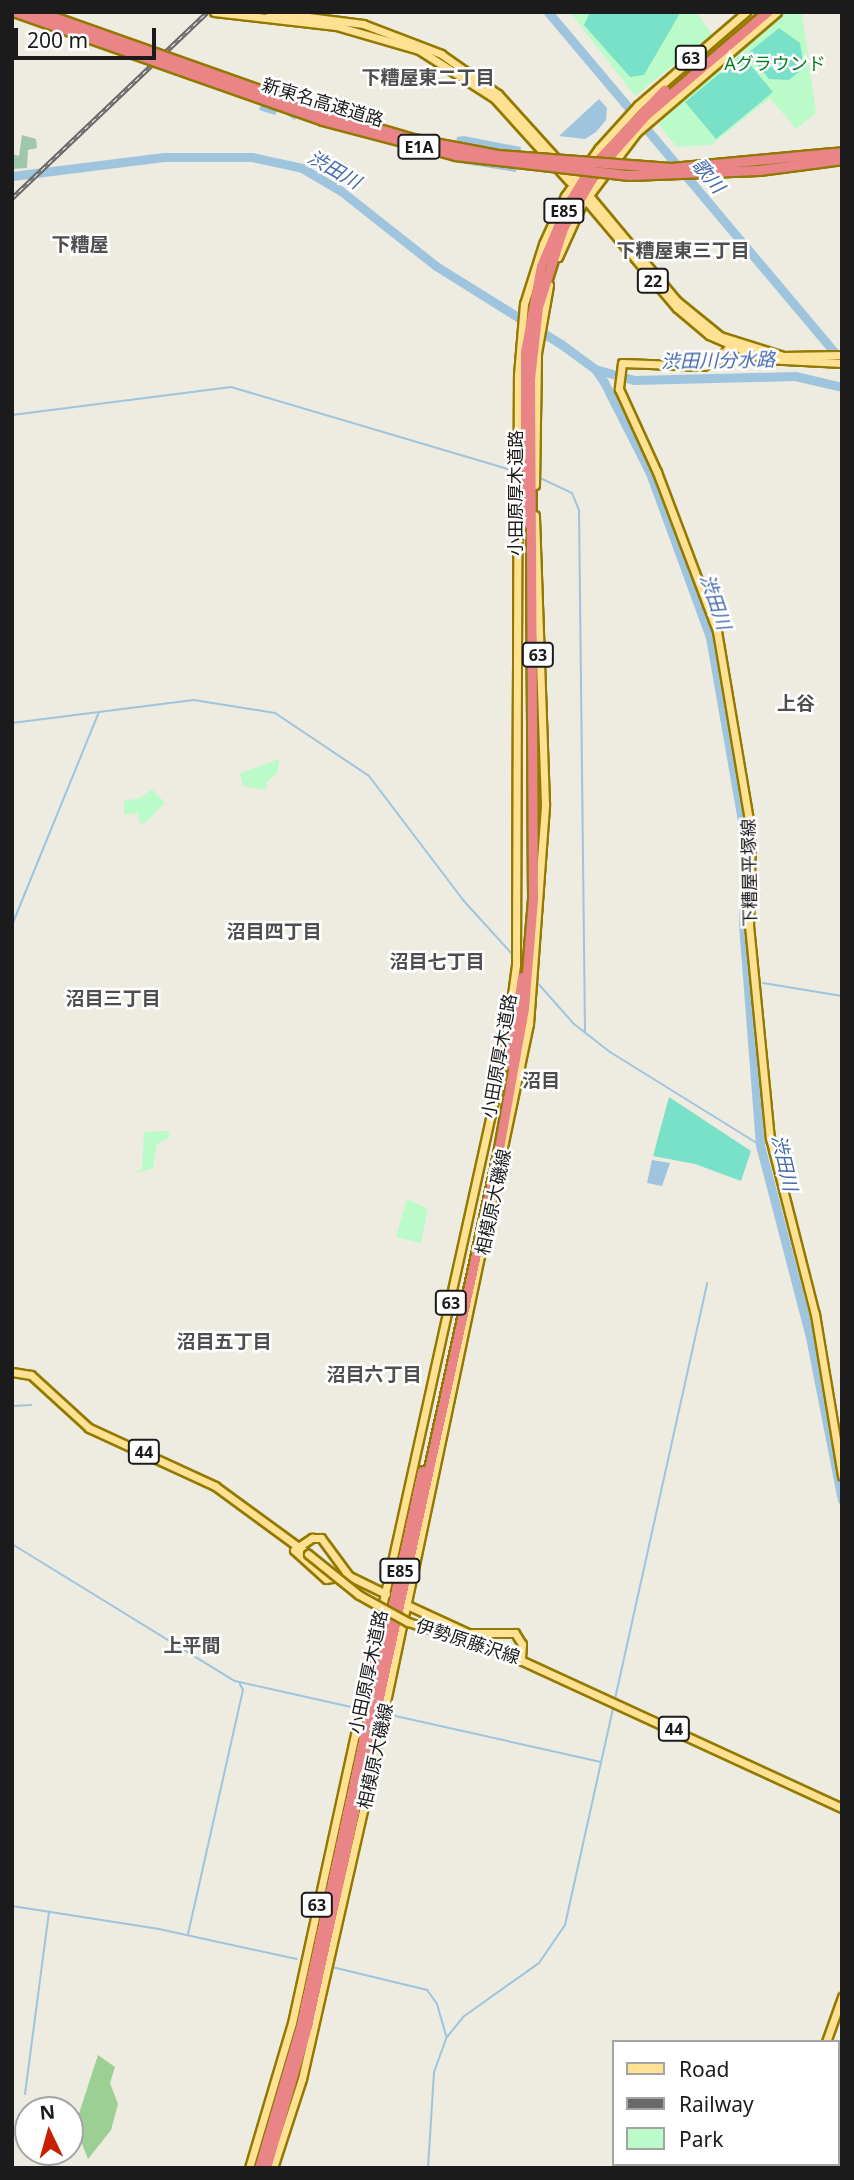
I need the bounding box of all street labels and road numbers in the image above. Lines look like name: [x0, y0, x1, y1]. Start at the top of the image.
road number: 63: [674, 46, 708, 71]
street label: 新東名高速道路: [260, 73, 386, 131]
road number: E1A: [396, 134, 442, 160]
road number: E85: [543, 198, 585, 224]
road number: 22: [636, 268, 670, 294]
street label: 小田原厚木道路: [504, 430, 526, 556]
road number: 63: [520, 642, 556, 668]
street label: 下糟屋平塚線: [737, 819, 761, 927]
street label: 小田原厚木道路: [477, 992, 521, 1120]
street label: 相模原大磯線: [471, 1147, 515, 1257]
road number: 63: [434, 1290, 468, 1316]
road number: 44: [127, 1440, 162, 1464]
road number: E85: [379, 1558, 421, 1583]
street label: 小田原厚木道路: [344, 1608, 392, 1736]
street label: 伊勢原藤沢線: [413, 1614, 523, 1668]
street label: 相模原大磯線: [353, 1701, 397, 1811]
road number: 44: [656, 1716, 692, 1742]
road number: 63: [300, 1893, 334, 1918]

